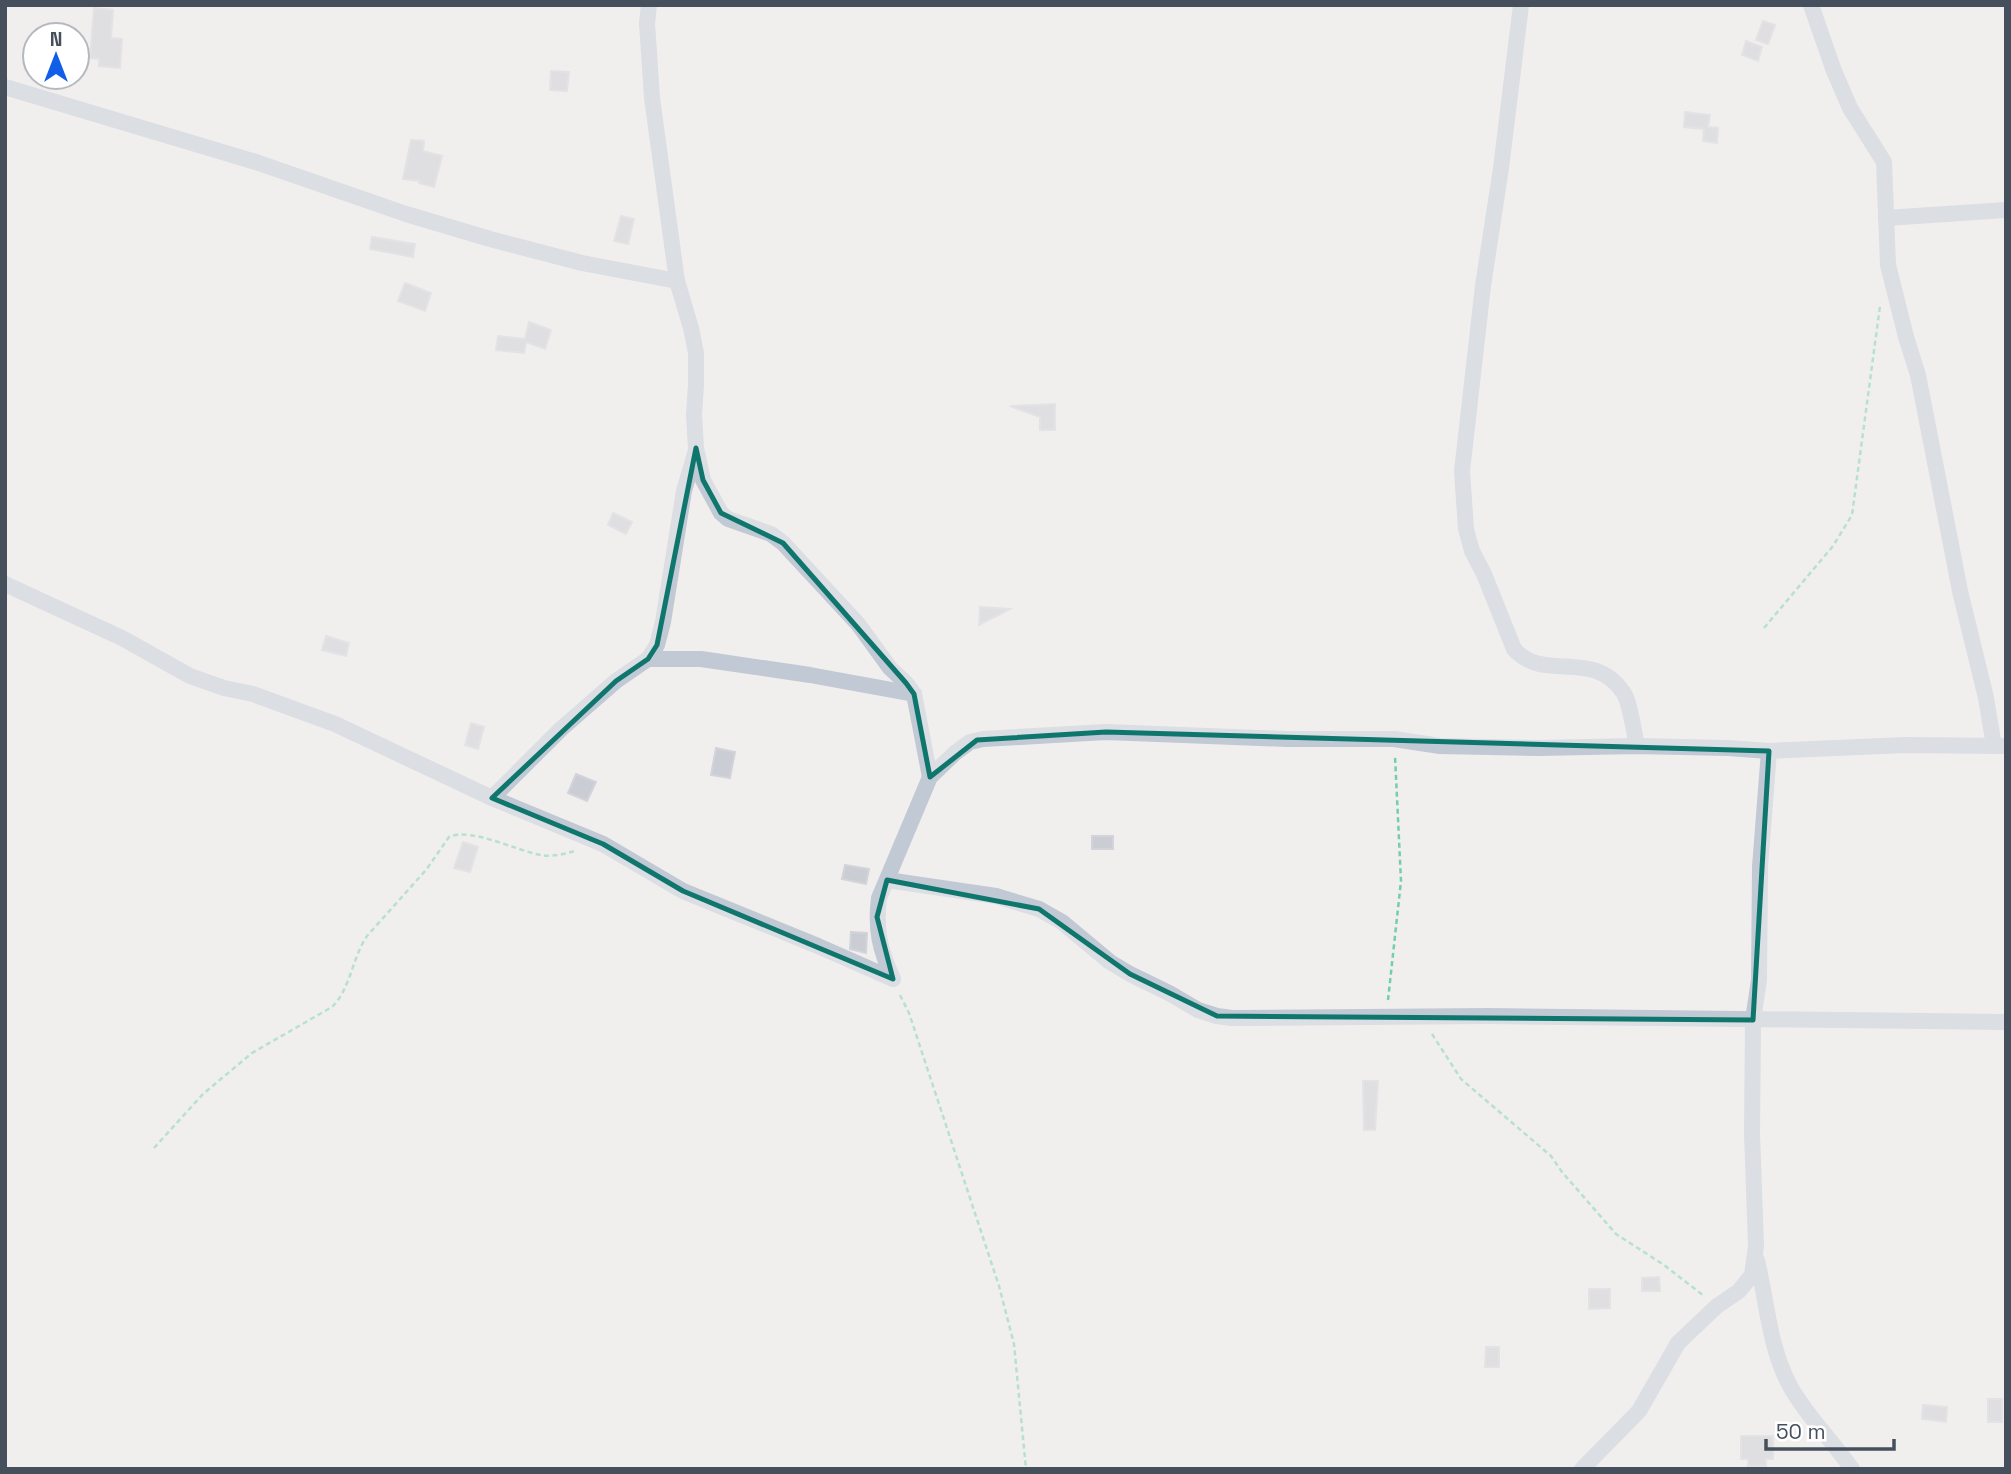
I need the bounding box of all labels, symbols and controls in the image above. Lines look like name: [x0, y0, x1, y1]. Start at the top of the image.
north arrow: [21, 21, 91, 91]
text: N: [50, 27, 62, 52]
scale bar: [1766, 1408, 1894, 1452]
text: 50 m: [1776, 1418, 1826, 1445]

